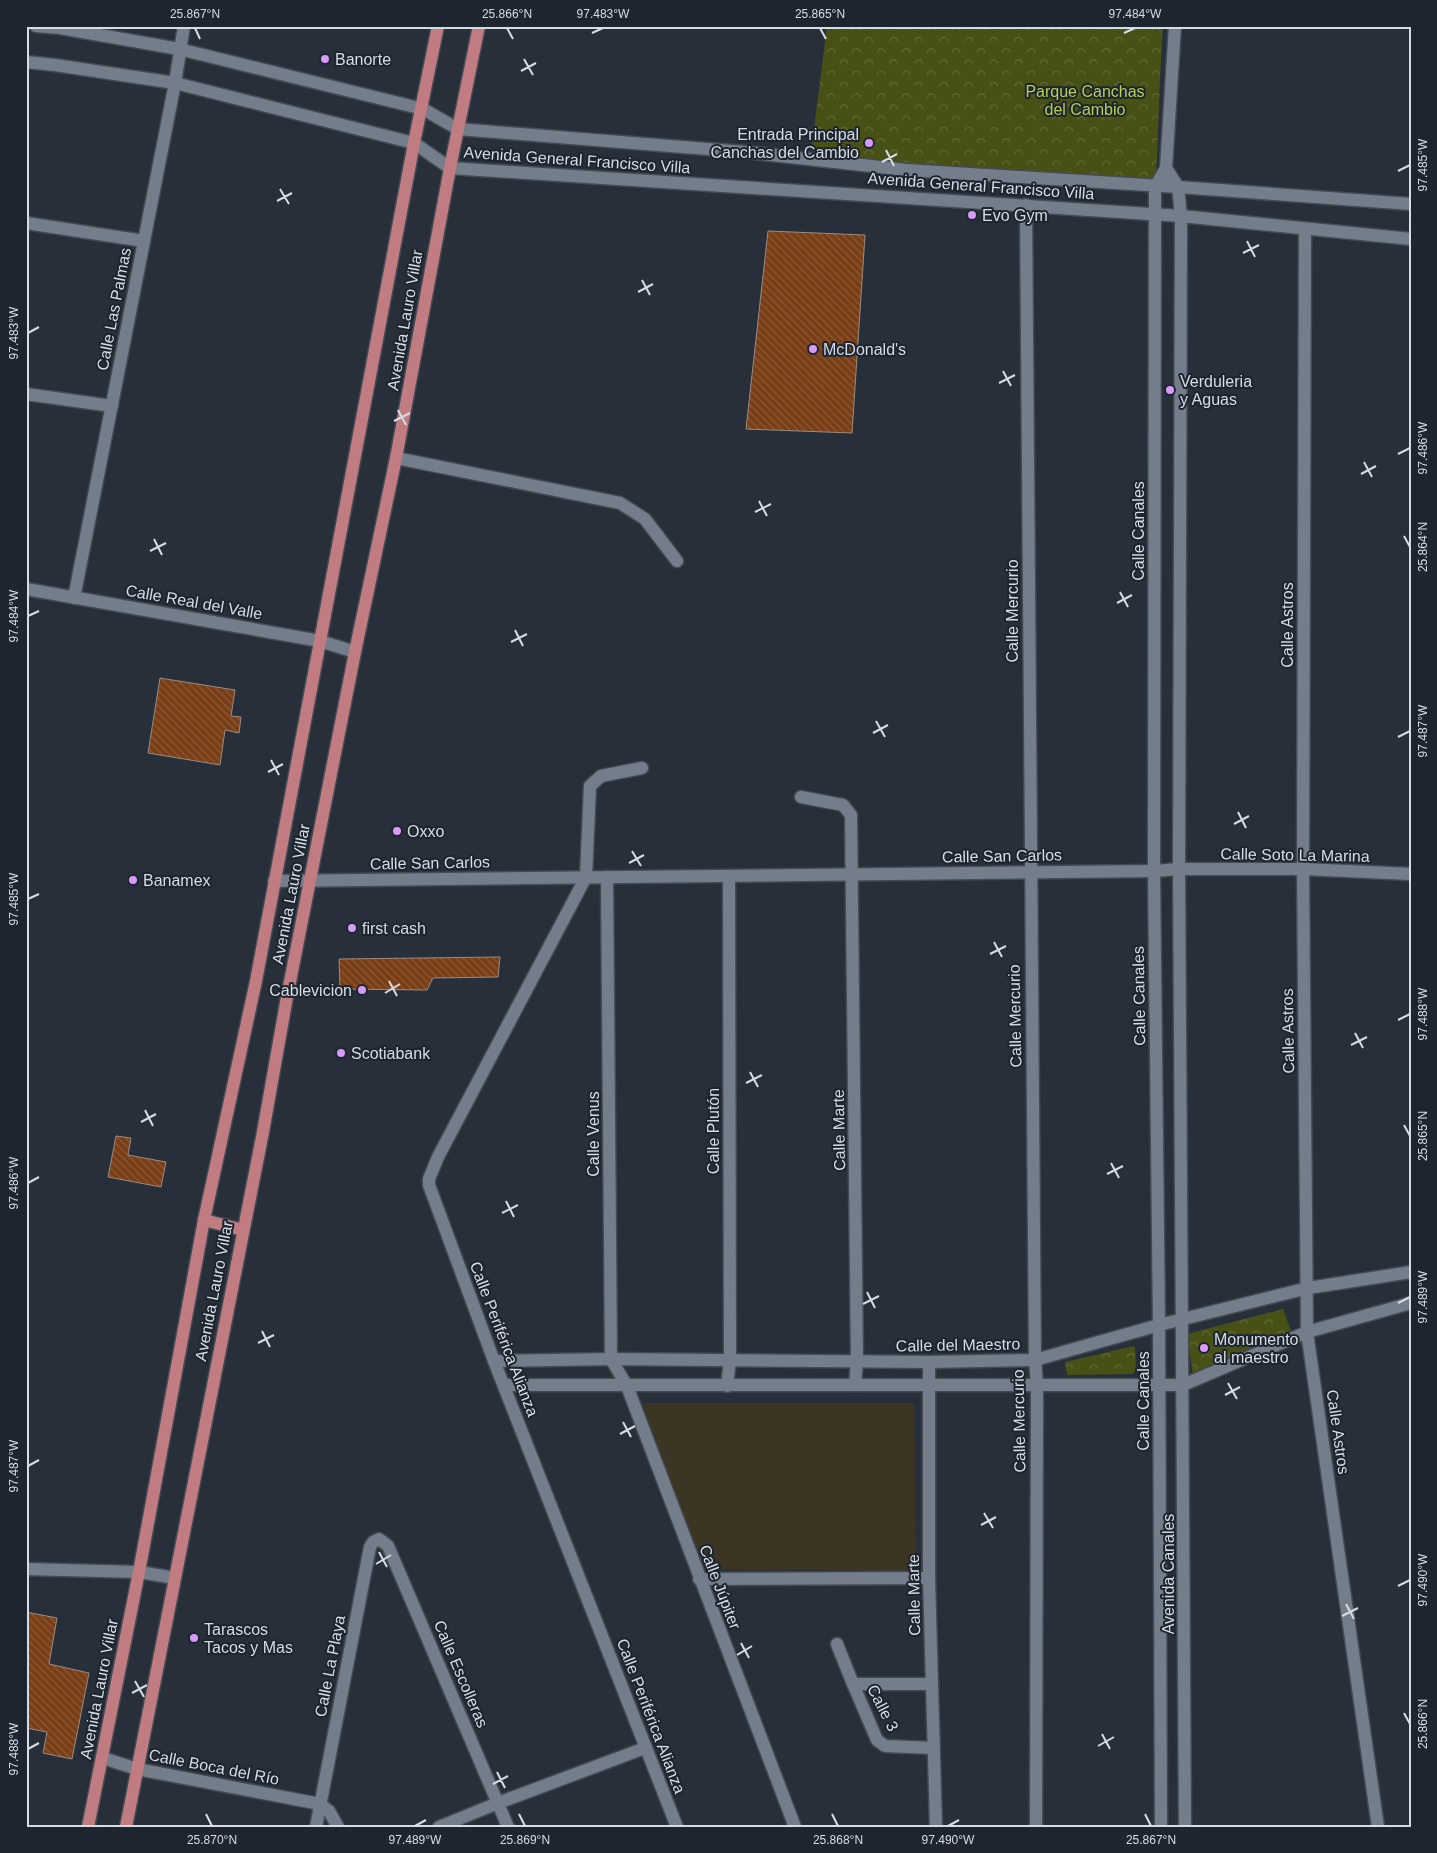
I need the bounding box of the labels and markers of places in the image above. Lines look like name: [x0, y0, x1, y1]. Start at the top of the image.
place label: Banorte: [335, 51, 391, 68]
marker: Banorte: [319, 53, 331, 65]
place label: Entrada Principal Canchas del Cambio: [710, 126, 859, 161]
marker: Entrada Principal Canchas del Cambio: [863, 137, 875, 149]
place label: Evo Gym: [982, 207, 1048, 224]
marker: Evo Gym: [966, 209, 978, 221]
place label: McDonald's: [823, 341, 906, 358]
marker: McDonald's: [807, 343, 819, 355]
place label: Verduleria y Aguas: [1180, 373, 1252, 408]
marker: Verduleria y Aguas: [1164, 384, 1176, 396]
place label: Oxxo: [407, 823, 444, 840]
marker: Oxxo: [391, 825, 403, 837]
place label: Banamex: [143, 872, 211, 889]
marker: Banamex: [127, 874, 139, 886]
place label: first cash: [362, 920, 426, 937]
marker: first cash: [346, 922, 358, 934]
place label: Cablevicion: [269, 982, 352, 999]
marker: Cablevicion: [356, 984, 368, 996]
place label: Scotiabank: [351, 1045, 431, 1062]
marker: Scotiabank: [335, 1047, 347, 1059]
place label: Monumento al maestro: [1214, 1331, 1299, 1366]
marker: Monumento al maestro: [1198, 1342, 1210, 1354]
place label: Tarascos Tacos y Mas: [204, 1621, 293, 1656]
marker: Tarascos Tacos y Mas: [188, 1632, 200, 1644]

